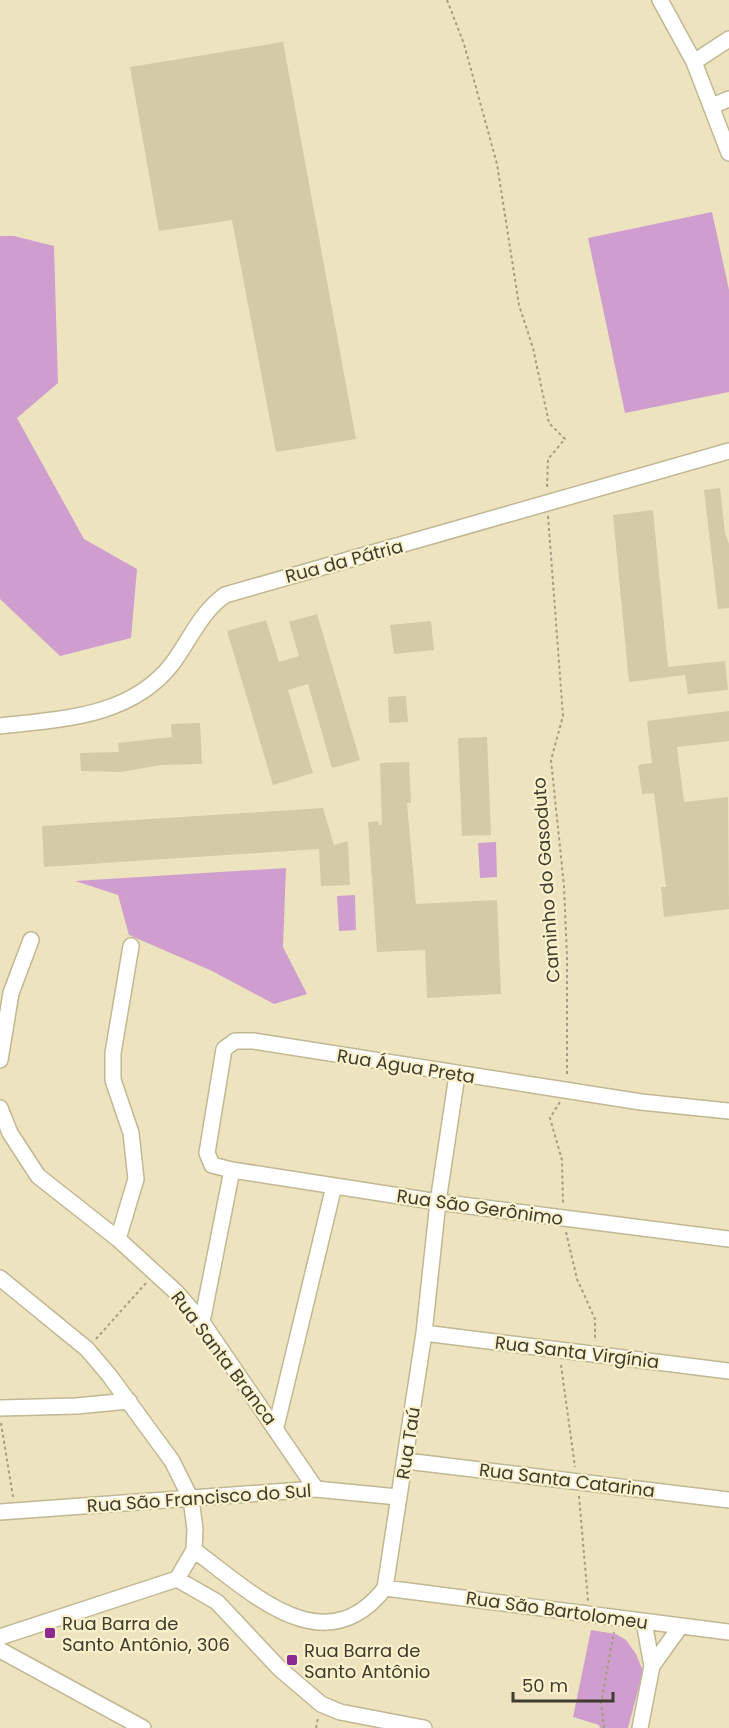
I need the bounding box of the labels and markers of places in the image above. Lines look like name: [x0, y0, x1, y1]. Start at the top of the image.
place label: Rua Barra de Santo Antônio, 306: [62, 1611, 230, 1657]
marker: Rua Barra de Santo Antônio, 306: [43, 1626, 57, 1640]
place label: Rua Barra de Santo Antônio: [304, 1638, 430, 1684]
marker: Rua Barra de Santo Antônio: [285, 1653, 299, 1667]

